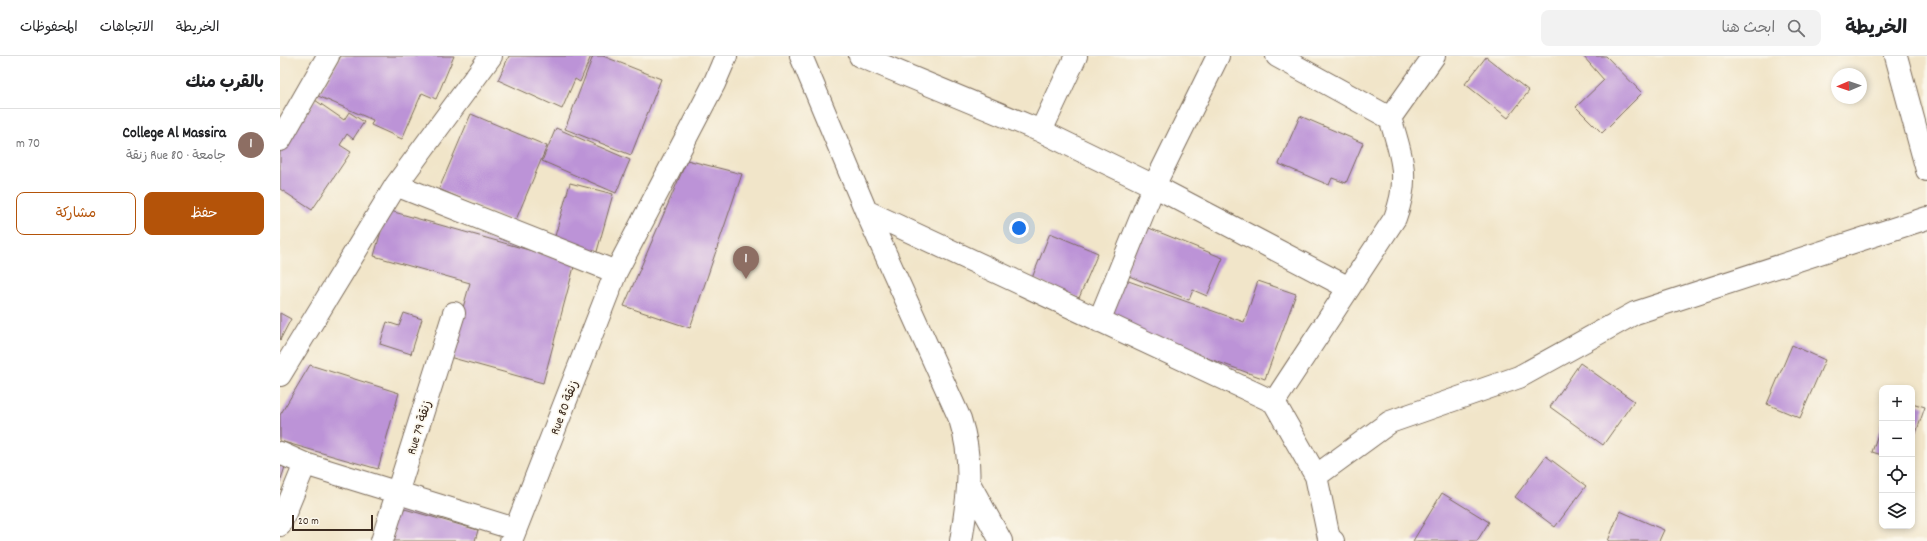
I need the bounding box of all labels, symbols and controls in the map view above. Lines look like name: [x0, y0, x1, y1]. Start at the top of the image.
search box: [1541, 10, 1821, 46]
text: الخريطة: [1845, 16, 1907, 43]
icon: search: [1785, 17, 1807, 39]
text: المحفوظات: [20, 18, 78, 38]
text: الاتجاهات: [100, 18, 154, 38]
text: الخريطة: [176, 18, 219, 38]
text: ابحث هنا: [1722, 18, 1775, 40]
north arrow: [1831, 68, 1867, 104]
text: بالقرب منك: [186, 72, 264, 96]
text: College Al Massira: [123, 123, 226, 145]
text: 70 m: [16, 135, 40, 154]
text: 1: [250, 135, 252, 154]
text: جامعة · Rue 80 زنقة: [126, 147, 226, 166]
button: مشاركة: [16, 192, 136, 235]
button: حفظ: [144, 192, 264, 235]
your location: [1009, 218, 1029, 238]
pin: 1: [733, 246, 759, 279]
street label: Rue 80 زنقة: [546, 378, 584, 438]
map controls: [1879, 385, 1915, 529]
button: +: [1879, 385, 1915, 421]
street label: Rue 79 زنقة: [403, 398, 438, 457]
button: −: [1879, 421, 1915, 457]
button: locate: [1879, 457, 1915, 493]
button: layers: [1879, 493, 1915, 529]
scale bar: [292, 513, 373, 532]
text: 20 m: [298, 514, 319, 530]

